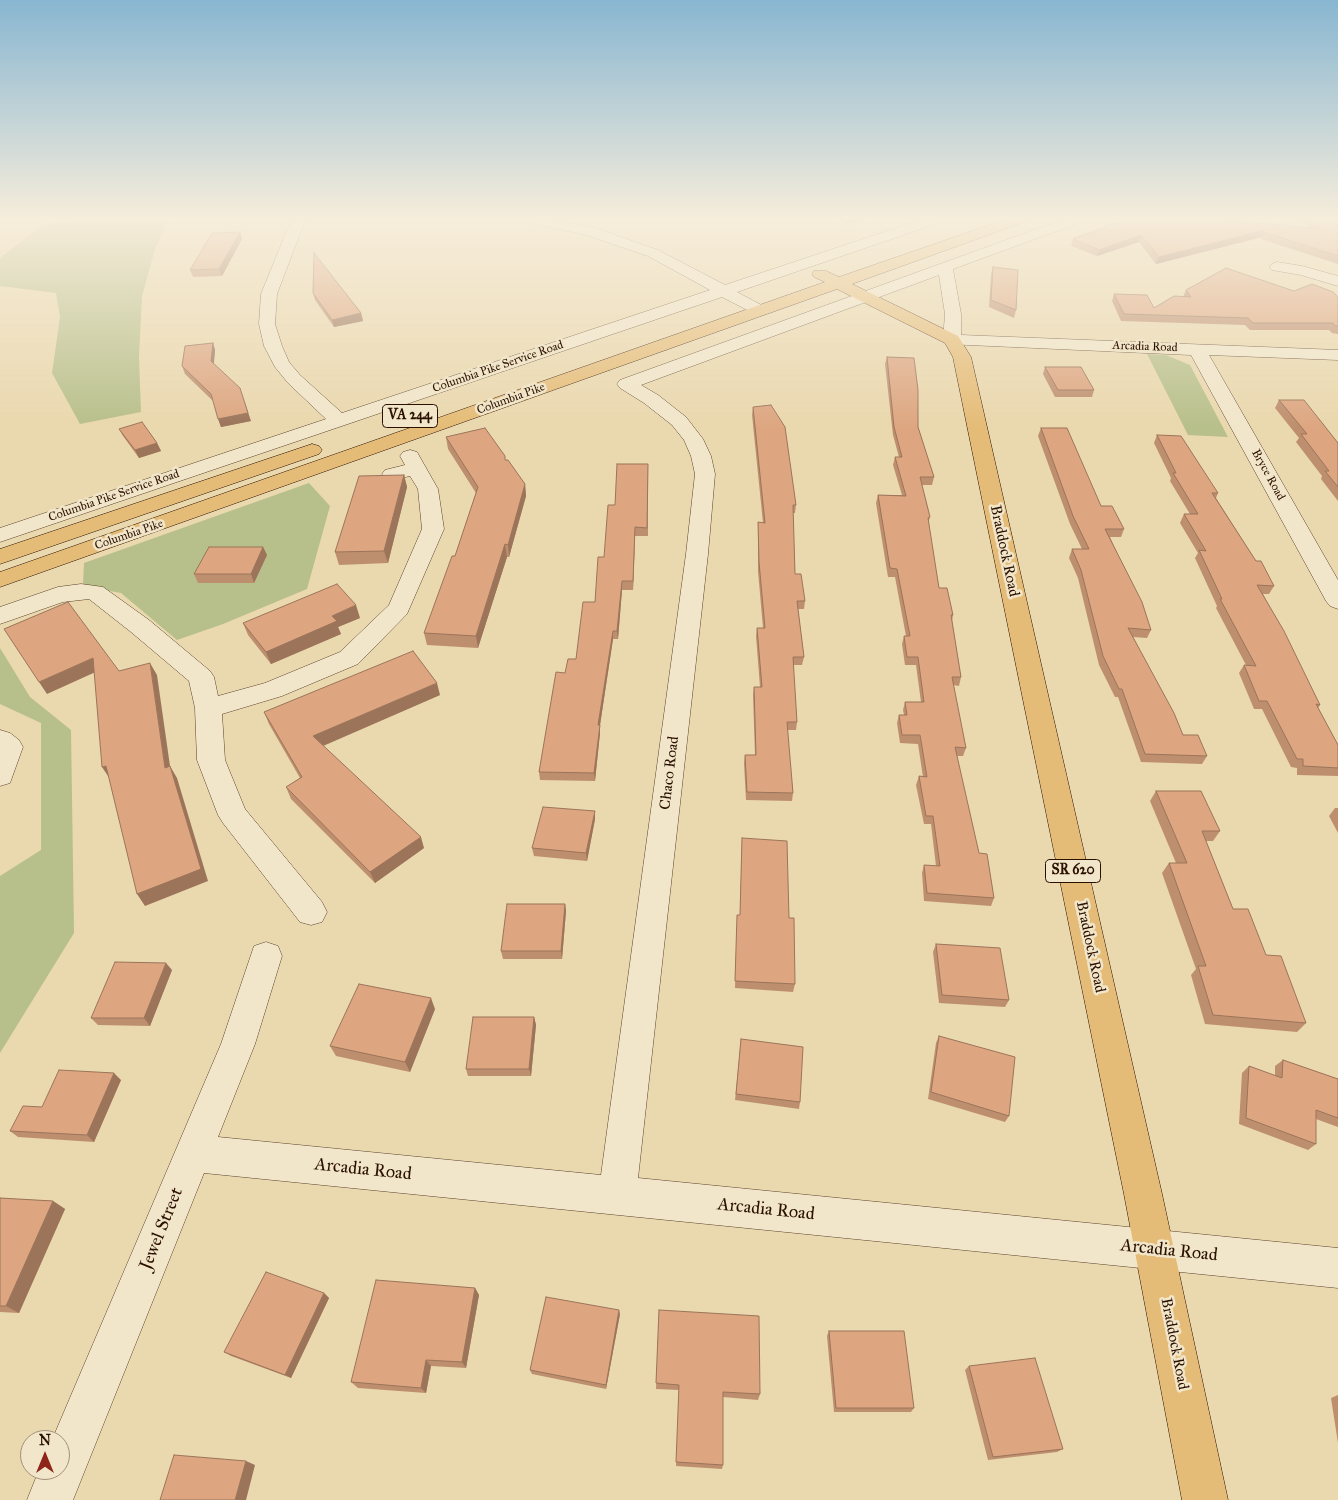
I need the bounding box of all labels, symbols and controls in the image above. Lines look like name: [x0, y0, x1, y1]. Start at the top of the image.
street label: Columbia Pike Service Road: [431, 338, 565, 396]
street label: Arcadia Road: [1112, 339, 1178, 355]
street label: Columbia Pike: [475, 380, 547, 418]
road number: VA 244: [382, 404, 438, 428]
street label: Bryce Road: [1248, 447, 1288, 503]
street label: Columbia Pike Service Road: [47, 467, 181, 525]
street label: Braddock Road: [986, 504, 1022, 598]
street label: Columbia Pike: [93, 517, 165, 553]
street label: Chaco Road: [657, 735, 683, 811]
road number: SR 620: [1046, 859, 1100, 882]
street label: Braddock Road: [1072, 900, 1108, 994]
street label: Arcadia Road: [313, 1154, 413, 1186]
street label: Jewel Street: [136, 1185, 188, 1273]
street label: Arcadia Road: [716, 1194, 816, 1226]
street label: Arcadia Road: [1119, 1235, 1219, 1267]
street label: Braddock Road: [1156, 1297, 1192, 1391]
north arrow: [20, 1430, 70, 1480]
text: N: [39, 1432, 51, 1449]

